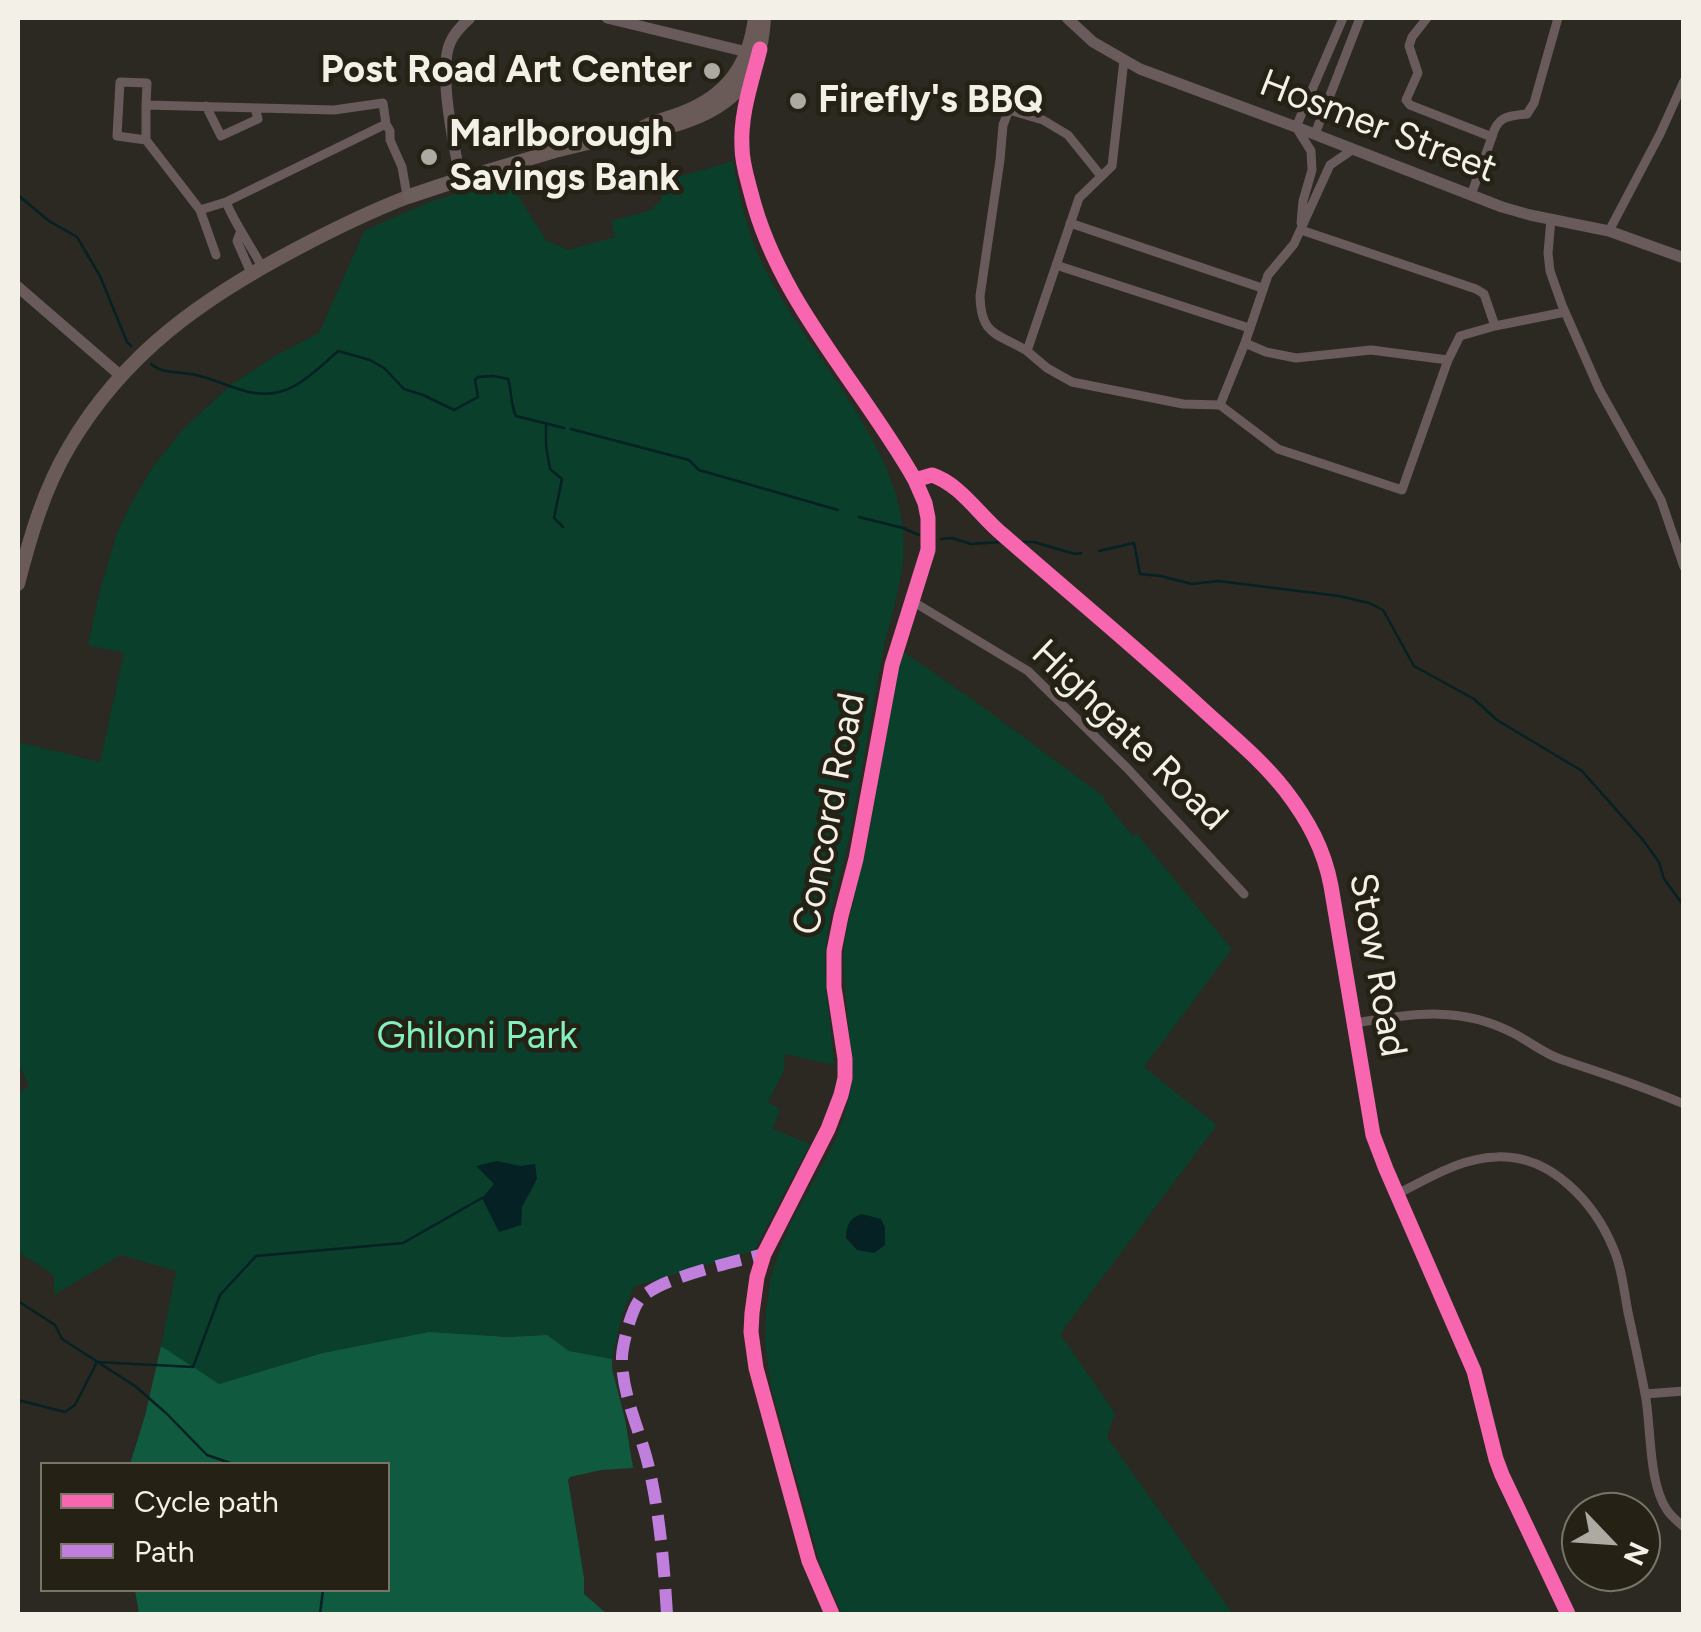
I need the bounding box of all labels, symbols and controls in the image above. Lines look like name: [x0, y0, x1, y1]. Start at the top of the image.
place label: Post Road Art Center: [320, 48, 692, 94]
marker: Post Road Art Center: [701, 60, 723, 82]
street label: Hosmer Street: [1253, 61, 1503, 193]
place label: Firefly's BBQ: [818, 78, 1043, 124]
marker: Firefly's BBQ: [787, 90, 809, 112]
place label: Marlborough Savings Bank: [449, 112, 680, 202]
marker: Marlborough Savings Bank: [418, 146, 440, 168]
street label: Highgate Road: [1022, 631, 1236, 841]
street label: Concord Road: [784, 689, 876, 939]
street label: Stow Road: [1338, 870, 1416, 1060]
park label: Ghiloni Park: [377, 1014, 577, 1060]
legend: [40, 1462, 390, 1592]
text: Cycle path: [134, 1483, 279, 1520]
north arrow: [1561, 1492, 1661, 1592]
text: Path: [134, 1533, 194, 1570]
text: N: [1616, 1537, 1656, 1571]

